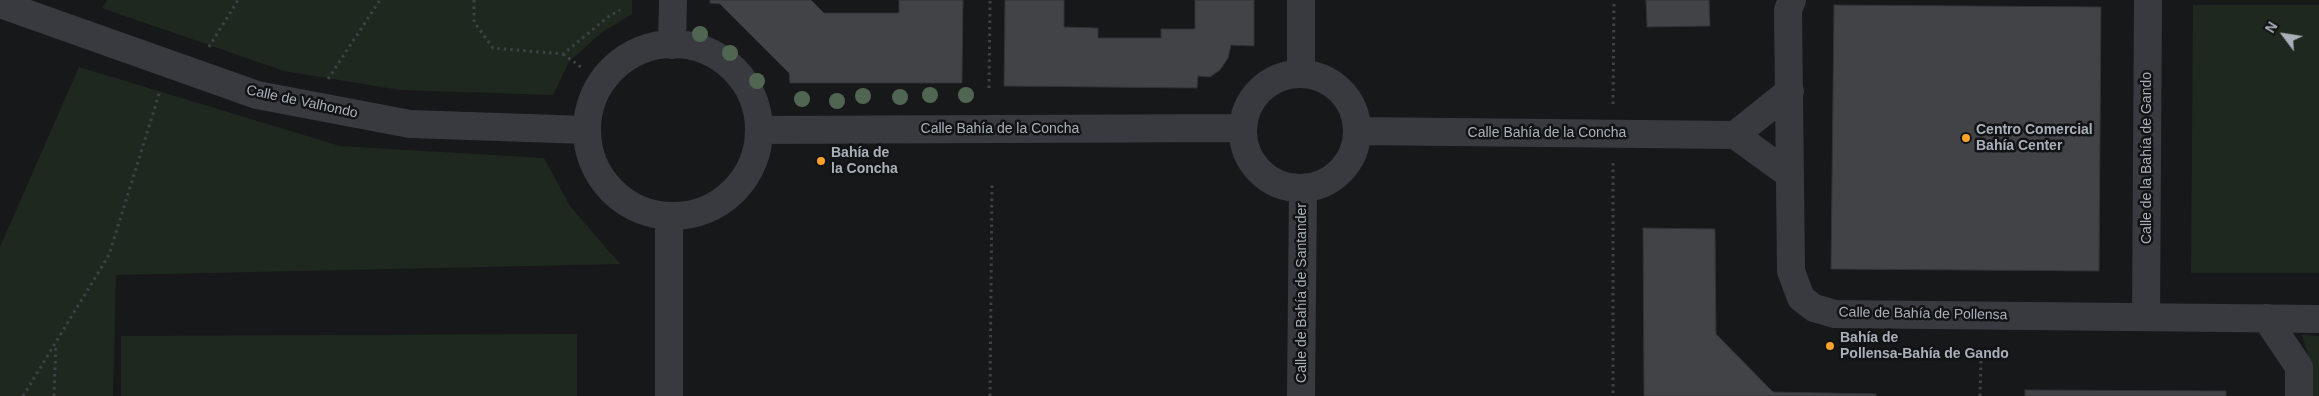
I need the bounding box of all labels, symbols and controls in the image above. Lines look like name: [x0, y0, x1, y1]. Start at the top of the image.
north arrow: [2259, 10, 2309, 60]
text: N: [2262, 19, 2281, 36]
street label: Calle de la Bahía de Gando: [2139, 72, 2155, 244]
street label: Calle de Valhondo: [245, 82, 359, 122]
street label: Calle Bahía de la Concha: [921, 121, 1079, 137]
place label: Centro Comercial Bahía Center: [1976, 122, 2093, 154]
street label: Calle Bahía de la Concha: [1468, 125, 1626, 141]
marker: Centro Comercial Bahía Center: [1960, 132, 1972, 144]
place label: Bahía de la Concha: [831, 145, 898, 178]
marker: Bahía de la Concha: [815, 155, 827, 167]
street label: Calle de Bahía de Santander: [1294, 203, 1310, 383]
street label: Calle de Bahía de Pollensa: [1838, 304, 2008, 324]
place label: Bahía de Pollensa-Bahía de Gando: [1840, 330, 2009, 362]
marker: Bahía de Pollensa-Bahía de Gando: [1824, 340, 1836, 352]

